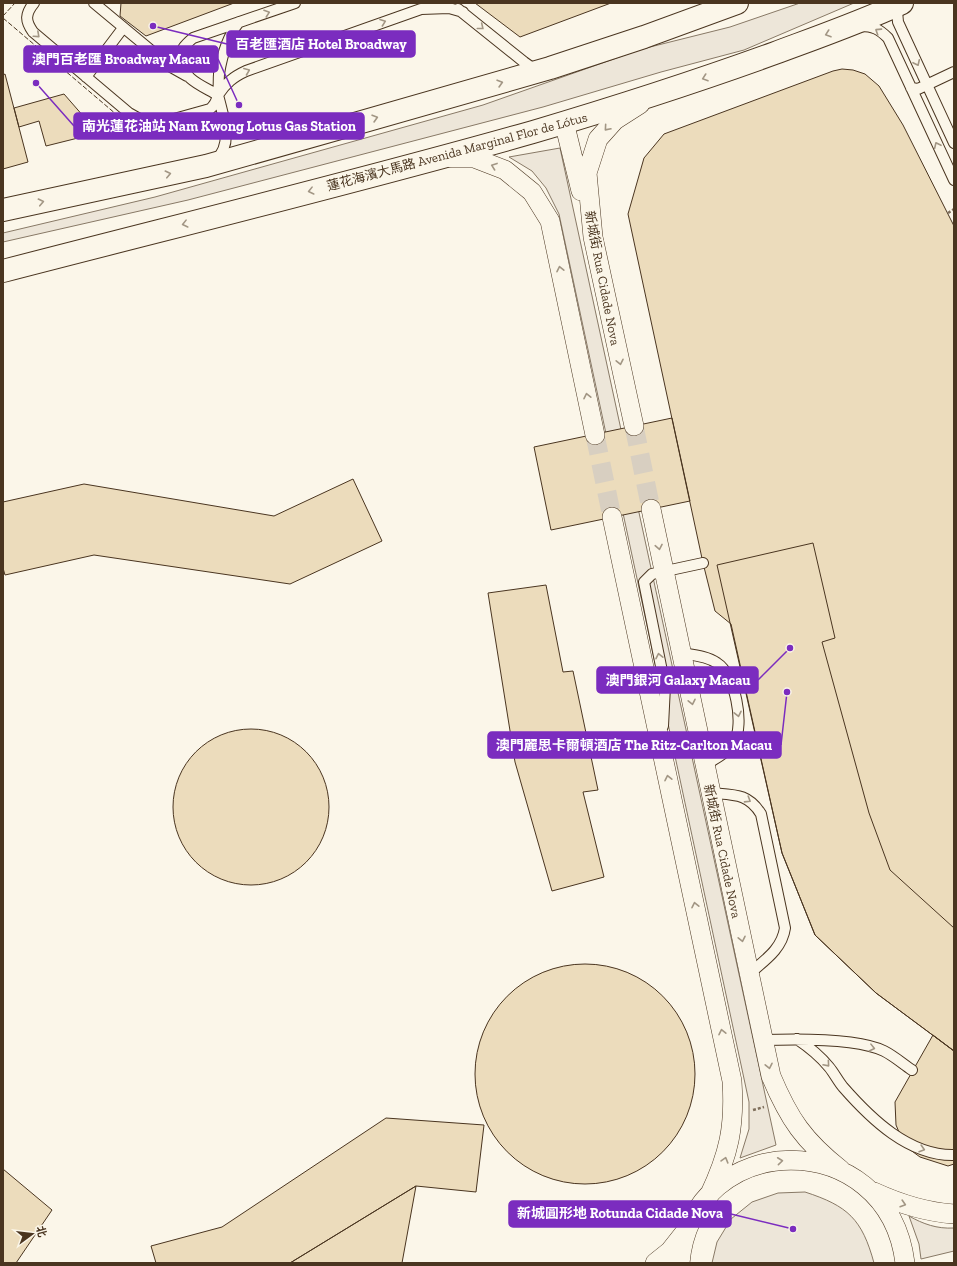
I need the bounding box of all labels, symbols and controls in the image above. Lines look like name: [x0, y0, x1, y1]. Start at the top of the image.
one-way arrow: [264, 9, 271, 17]
one-way arrow: [379, 19, 386, 27]
one-way arrow: [477, 23, 484, 30]
one-way arrow: [876, 28, 883, 35]
one-way arrow: [824, 29, 831, 38]
one-way arrow: [32, 31, 40, 38]
callout: 百老匯酒店 Hotel Broadway: [227, 31, 415, 57]
text: 百老匯酒店 Hotel Broadway: [235, 36, 407, 53]
callout: 澳門百老匯 Broadway Macau: [24, 46, 218, 72]
text: 澳門百老匯 Broadway Macau: [32, 51, 210, 68]
one-way arrow: [912, 59, 920, 67]
one-way arrow: [244, 67, 251, 75]
one-way arrow: [702, 73, 709, 81]
one-way arrow: [496, 79, 503, 87]
street label: 蓮花海濱大馬路 Avenida Marginal Flor de Lótus: [325, 109, 589, 194]
callout: 南光蓮花油站 Nam Kwong Lotus Gas Station: [74, 113, 364, 139]
one-way arrow: [371, 115, 378, 123]
text: 南光蓮花油站 Nam Kwong Lotus Gas Station: [82, 118, 357, 135]
one-way arrow: [605, 124, 612, 131]
one-way arrow: [934, 142, 942, 149]
one-way arrow: [490, 162, 497, 170]
one-way arrow: [165, 171, 171, 179]
one-way arrow: [308, 187, 315, 195]
one-way arrow: [38, 198, 44, 206]
street label: 新城街 Rua Cidade Nova: [582, 210, 623, 347]
one-way arrow: [182, 219, 189, 228]
one-way arrow: [556, 266, 564, 272]
one-way arrow: [615, 359, 623, 365]
one-way arrow: [583, 393, 591, 400]
one-way arrow: [654, 544, 663, 550]
one-way arrow: [655, 653, 663, 659]
callout: 澳門銀河 Galaxy Macau: [597, 667, 758, 693]
text: 澳門銀河 Galaxy Macau: [606, 672, 750, 689]
one-way arrow: [687, 699, 695, 705]
one-way arrow: [733, 711, 742, 717]
callout: 澳門麗思卡爾頓酒店 The Ritz-Carlton Macau: [488, 732, 781, 758]
text: 澳門麗思卡爾頓酒店 The Ritz-Carlton Macau: [496, 737, 772, 754]
one-way arrow: [664, 775, 672, 781]
street label: 新城街 Rua Cidade Nova: [701, 783, 744, 920]
one-way arrow: [744, 796, 751, 803]
one-way arrow: [691, 902, 700, 908]
one-way arrow: [737, 935, 745, 942]
one-way arrow: [719, 1029, 727, 1035]
one-way arrow: [869, 1043, 875, 1051]
one-way arrow: [822, 1060, 829, 1067]
one-way arrow: [764, 1063, 773, 1069]
one-way arrow: [919, 1144, 926, 1153]
one-way arrow: [777, 1156, 783, 1165]
one-way arrow: [720, 1157, 729, 1164]
one-way arrow: [899, 1199, 906, 1208]
callout: 新城圓形地 Rotunda Cidade Nova: [509, 1201, 731, 1227]
text: 新城圓形地 Rotunda Cidade Nova: [517, 1205, 723, 1222]
north arrow: [12, 1214, 52, 1254]
text: 北: [33, 1225, 49, 1239]

